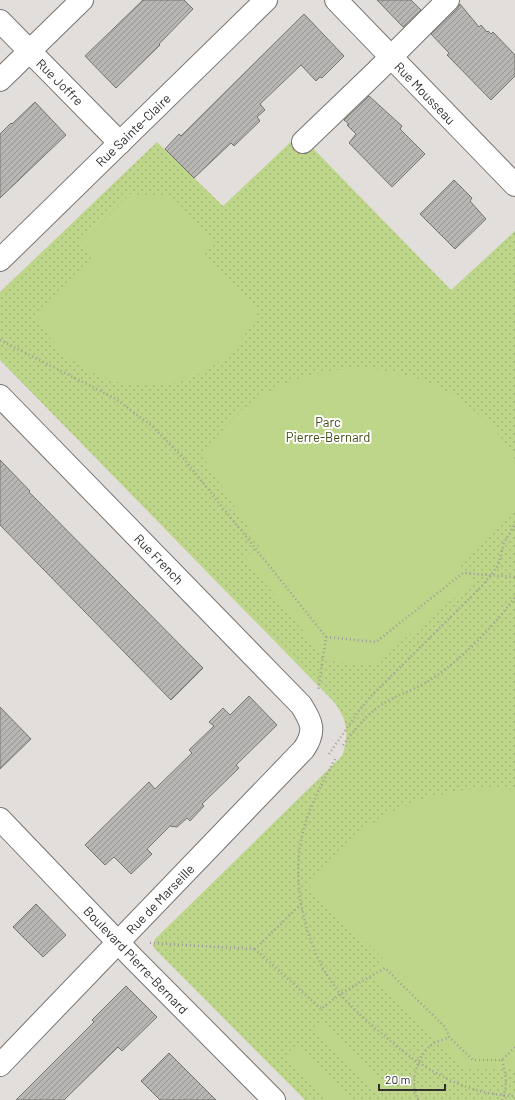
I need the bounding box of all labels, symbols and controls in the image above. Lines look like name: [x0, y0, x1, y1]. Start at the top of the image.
street label: Rue Joffre: [33, 55, 87, 109]
street label: Rue Mousseau: [391, 58, 459, 128]
street label: Rue Sainte-Claire: [92, 90, 174, 170]
park label: Parc Pierre-Bernard: [286, 414, 370, 445]
street label: Rue French: [131, 530, 187, 588]
street label: Rue de Marseille: [123, 861, 197, 937]
street label: Boulevard Pierre-Bernard: [80, 903, 192, 1017]
scale bar: [379, 1066, 445, 1092]
text: 20 m: [385, 1072, 411, 1086]

